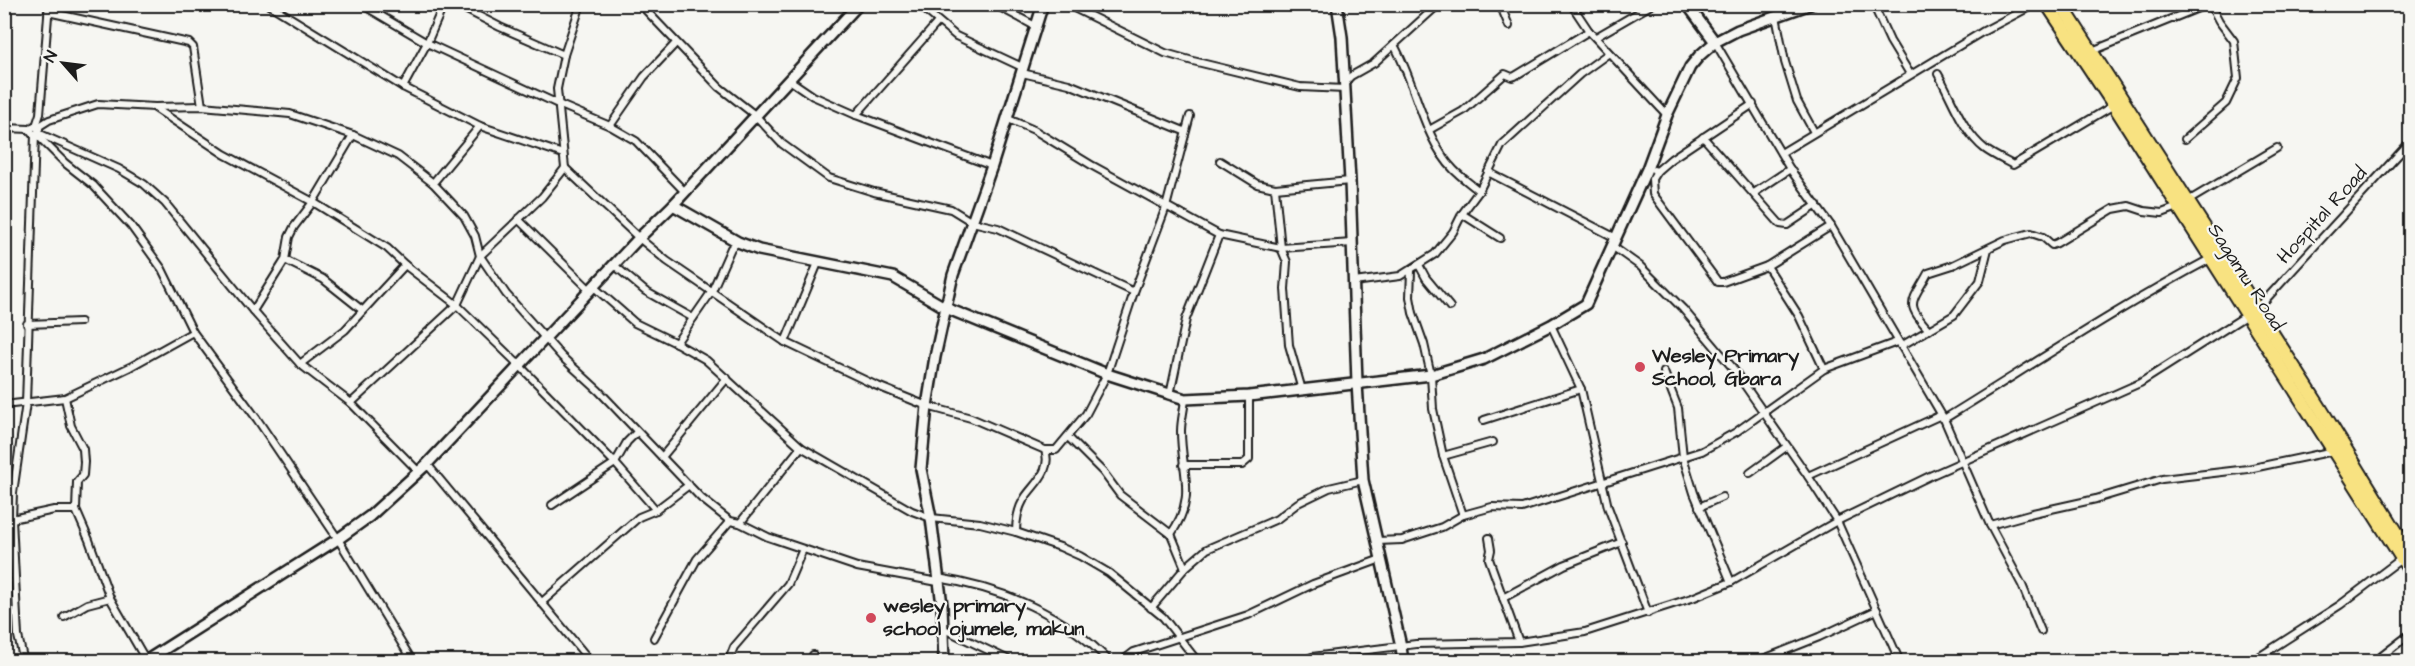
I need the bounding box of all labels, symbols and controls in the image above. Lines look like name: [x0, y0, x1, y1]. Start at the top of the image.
north arrow: [33, 33, 93, 93]
text: N: [39, 47, 63, 66]
street label: Hospital Road: [2270, 160, 2374, 270]
street label: Sagamu Road: [2200, 218, 2291, 337]
place label: Wesley Primary School, Gbara: [1651, 342, 1799, 393]
marker: Wesley Primary School, Gbara: [1633, 360, 1647, 374]
place label: wesley primary school ojumele, makun: [883, 592, 1084, 643]
marker: wesley primary school ojumele, makun: [864, 611, 878, 625]

